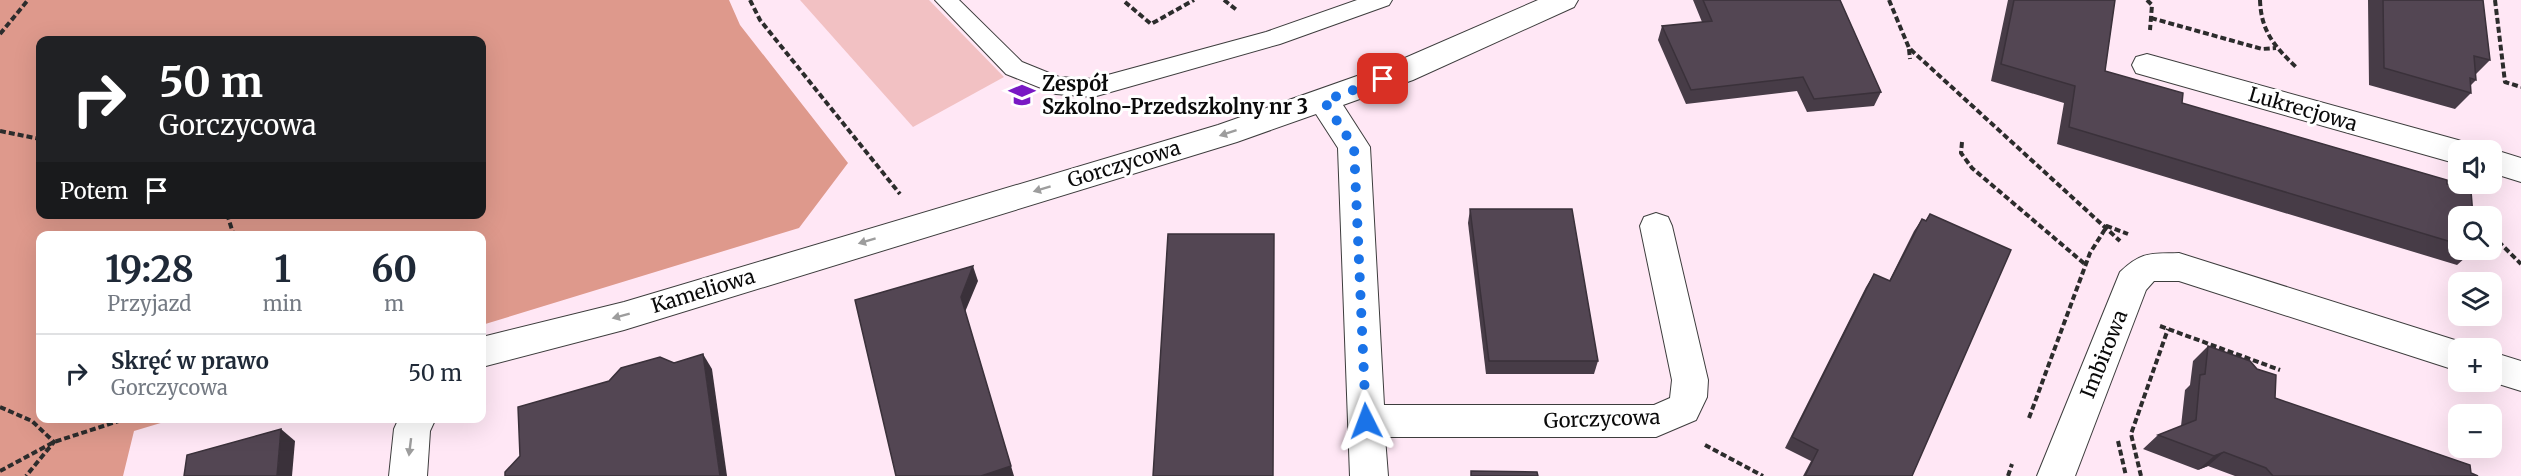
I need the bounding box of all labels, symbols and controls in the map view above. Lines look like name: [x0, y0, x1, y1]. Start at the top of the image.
pin: [1357, 53, 1408, 104]
text: 50 m: [159, 56, 263, 108]
icon: right: [60, 60, 138, 138]
icon: arrive: [1366, 62, 1399, 95]
place label: Zespół Szkolno-Przedszkolny nr 3: [1042, 71, 1308, 119]
school or university icon: Zespół Szkolno-Przedszkolny nr 3: [1007, 80, 1037, 110]
street label: Lukrecjowa: [2246, 81, 2361, 136]
text: Gorczycowa: [159, 108, 316, 142]
one-way arrow: [1219, 129, 1237, 138]
street label: Gorczycowa: [1064, 134, 1184, 193]
map controls: [2448, 140, 2502, 458]
button: sound: [2448, 140, 2502, 194]
icon: arrive: [140, 174, 173, 207]
text: Potem: [60, 177, 128, 205]
one-way arrow: [1032, 185, 1050, 194]
button: search: [2448, 206, 2502, 260]
one-way arrow: [858, 237, 876, 246]
text: 19:28: [105, 247, 194, 292]
text: 1: [274, 247, 291, 292]
text: 60: [371, 247, 417, 292]
street label: Kameliowa: [648, 263, 758, 318]
button: layers: [2448, 272, 2502, 326]
text: Przyjazd: [107, 291, 191, 316]
text: min: [263, 291, 302, 316]
text: m: [384, 291, 404, 316]
street label: Imbirowa: [2075, 306, 2133, 402]
one-way arrow: [612, 312, 630, 322]
button: +: [2448, 338, 2502, 392]
text: Skręć w prawo: [111, 347, 269, 375]
icon: right: [60, 357, 93, 390]
text: 50 m: [408, 359, 462, 387]
text: Gorczycowa: [111, 375, 228, 400]
position arrow: [1334, 389, 1398, 453]
street label: Gorczycowa: [1543, 404, 1661, 433]
button: −: [2448, 404, 2502, 458]
one-way arrow: [405, 437, 415, 456]

